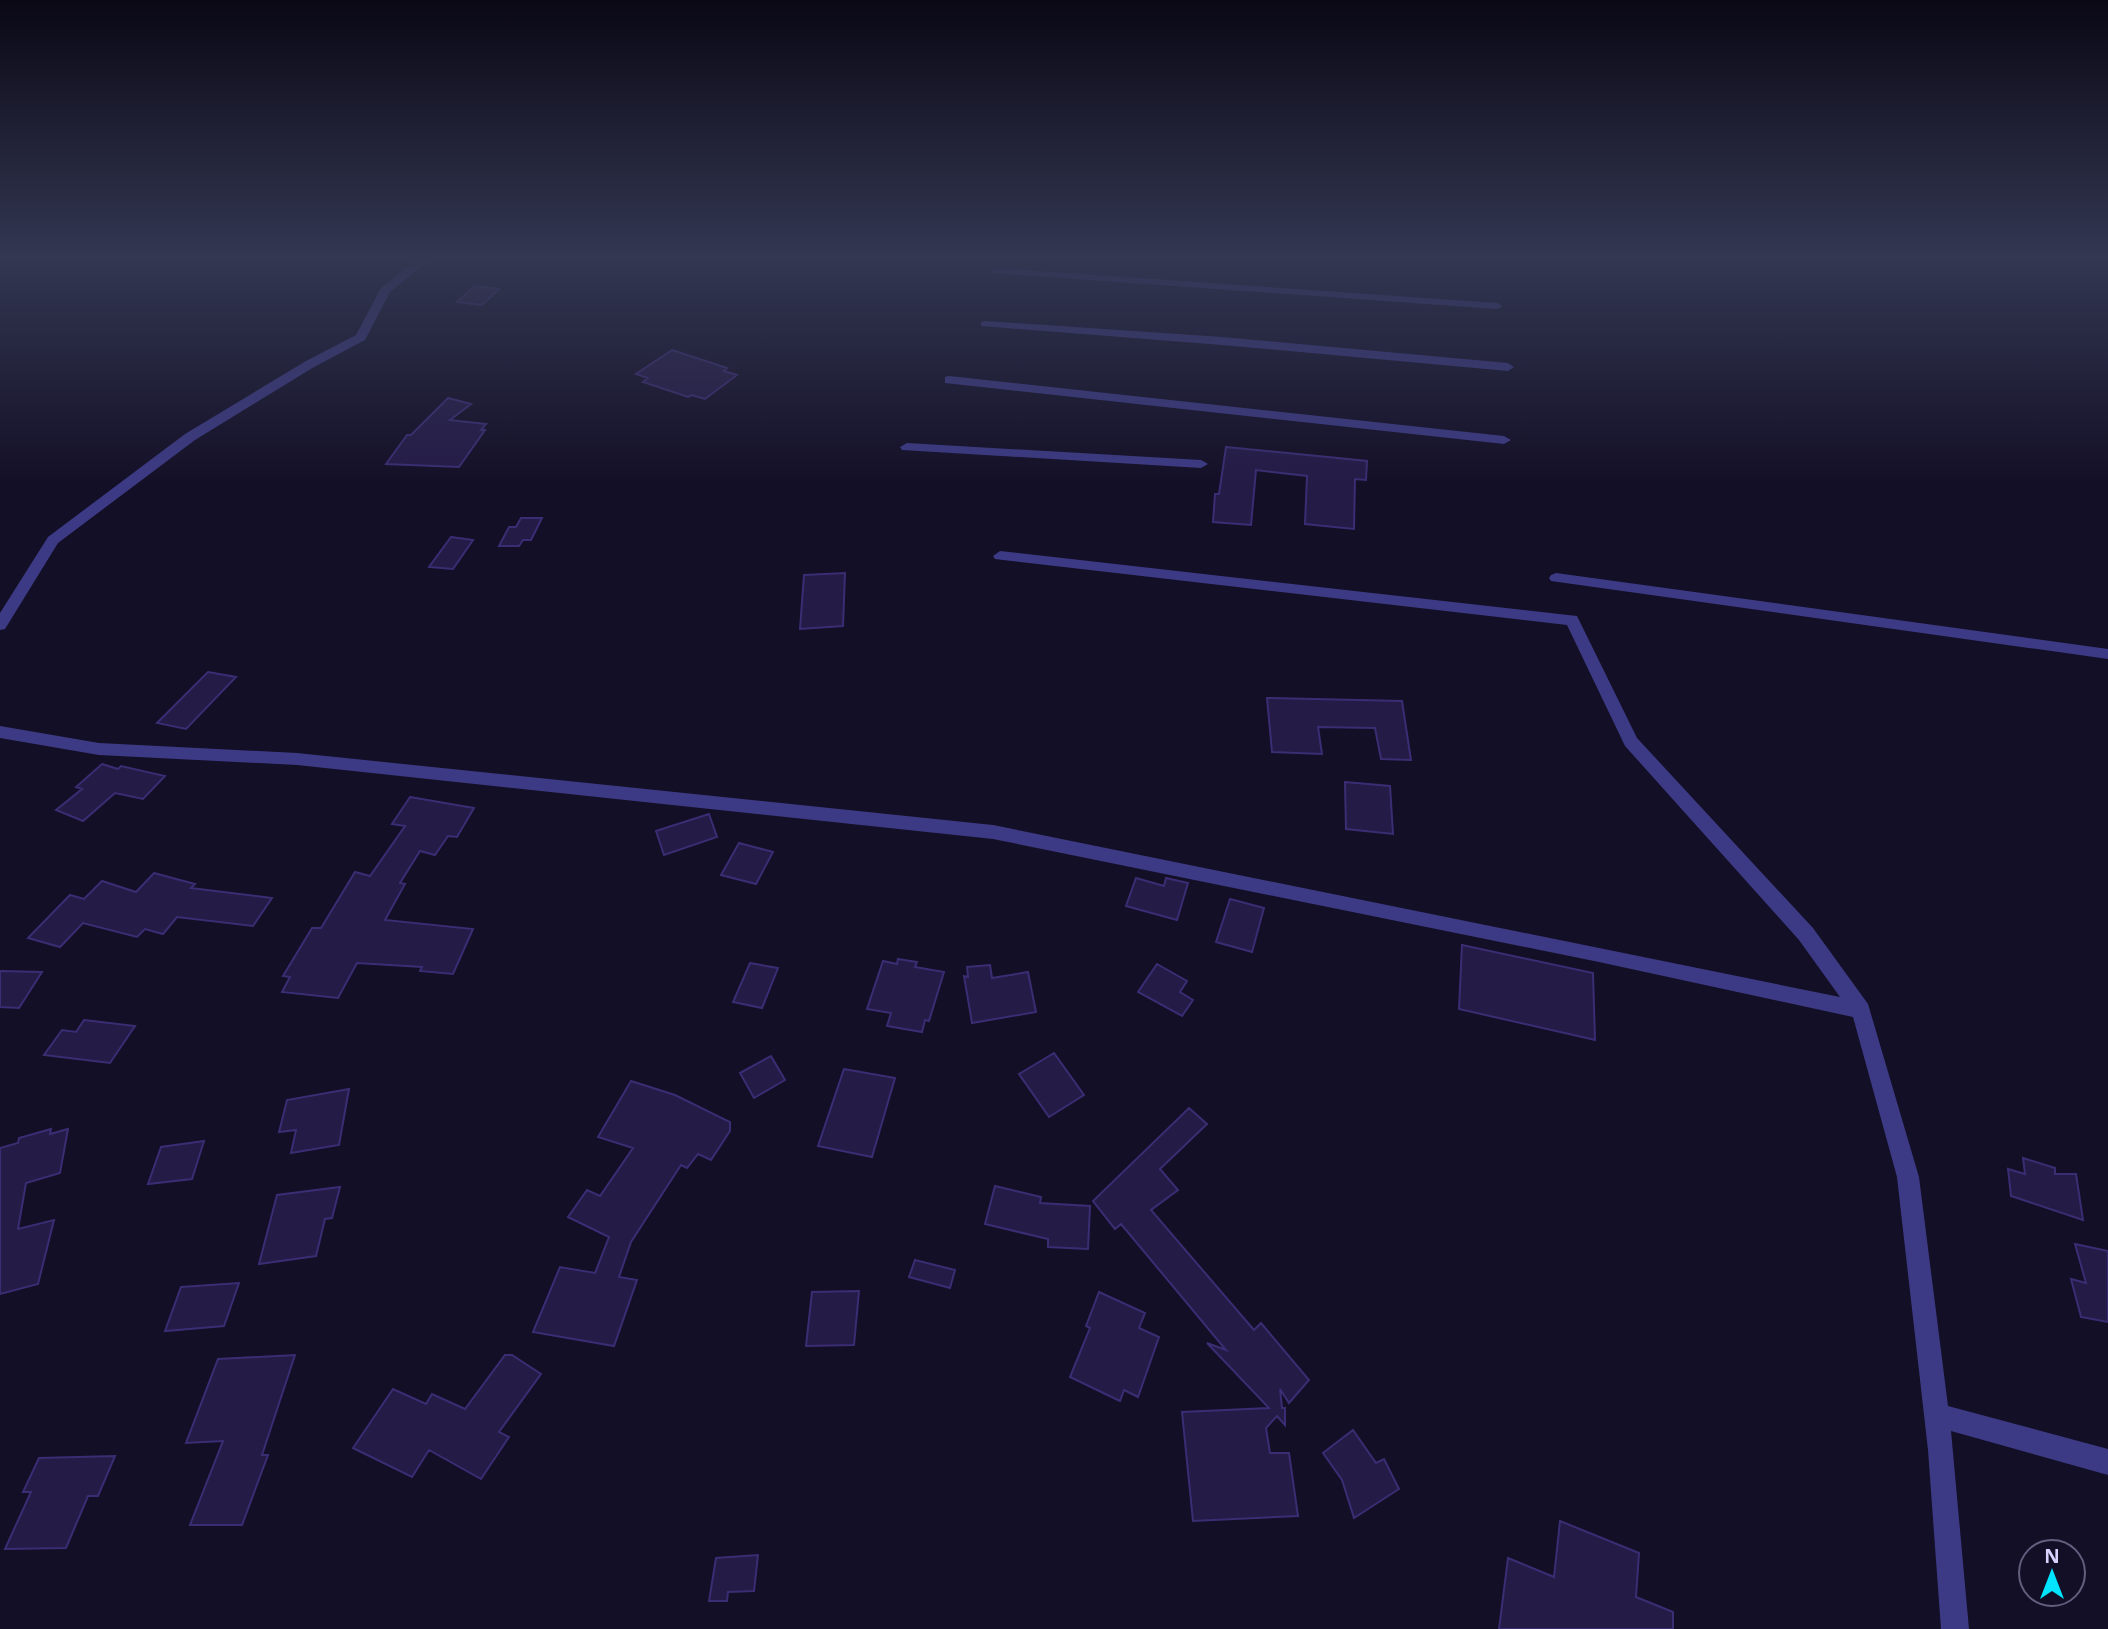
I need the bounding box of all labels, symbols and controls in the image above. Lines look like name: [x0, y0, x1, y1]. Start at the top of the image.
north arrow: [2017, 1538, 2087, 1608]
text: N: [2044, 1543, 2060, 1569]

